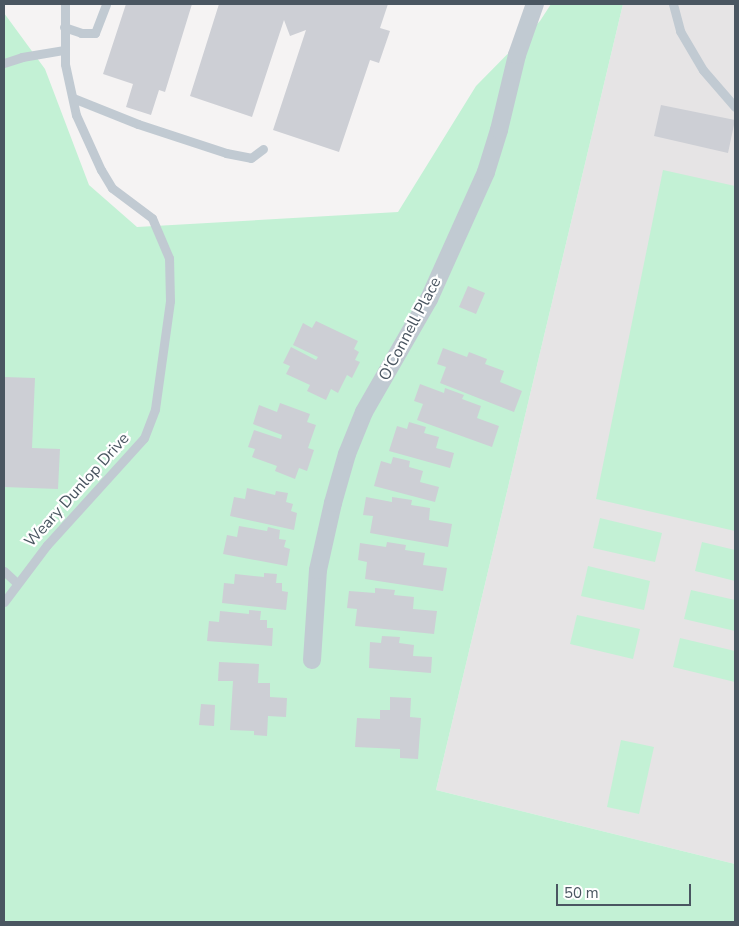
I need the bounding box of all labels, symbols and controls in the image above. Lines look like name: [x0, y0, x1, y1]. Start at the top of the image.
street label: O'Connell Place: [375, 274, 445, 384]
street label: Weary Dunlop Drive: [21, 429, 133, 551]
scale bar: [559, 874, 694, 906]
text: 50 m: [564, 883, 599, 903]

